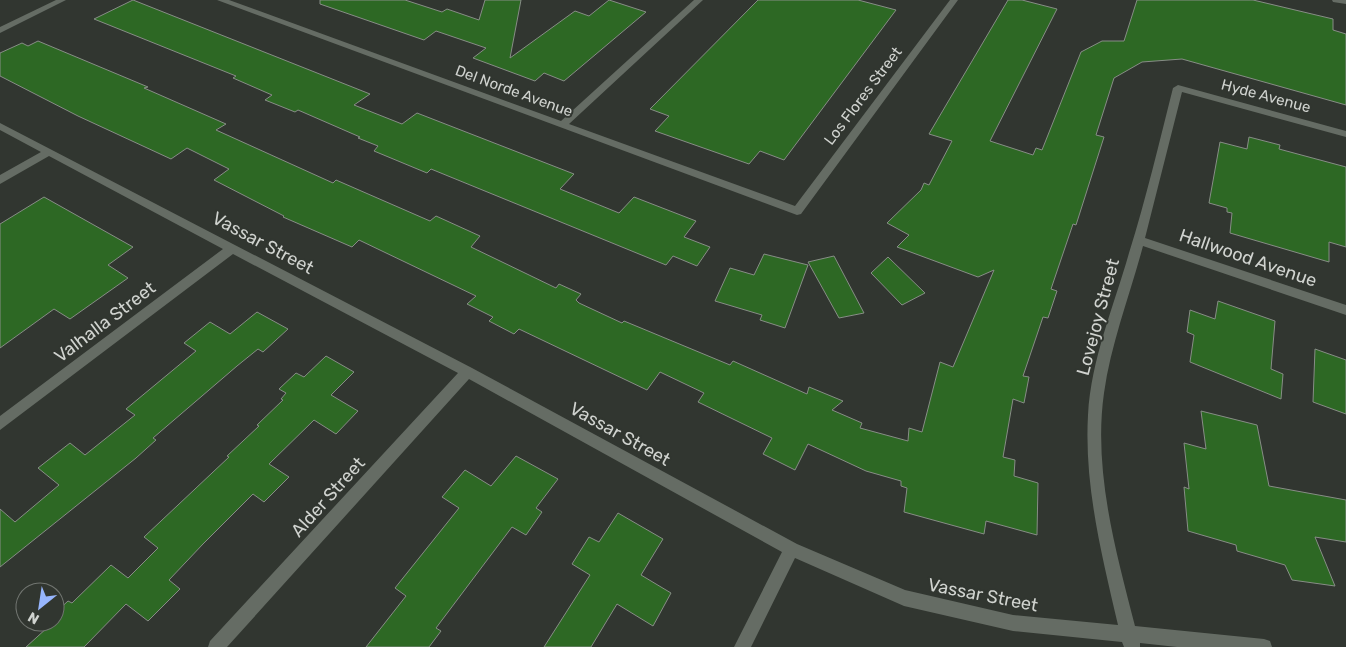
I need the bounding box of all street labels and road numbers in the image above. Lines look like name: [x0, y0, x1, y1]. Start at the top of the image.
street label: Los Flores Street: [820, 43, 906, 148]
street label: Del Norde Avenue: [453, 61, 575, 121]
street label: Hyde Avenue: [1219, 75, 1313, 117]
street label: Vassar Street: [208, 207, 318, 279]
street label: Hallwood Avenue: [1176, 224, 1320, 292]
street label: Lovejoy Street: [1072, 256, 1124, 378]
street label: Valhalla Street: [50, 277, 160, 367]
street label: Vassar Street: [566, 397, 674, 471]
street label: Alder Street: [286, 452, 370, 542]
street label: Vassar Street: [926, 574, 1040, 616]

